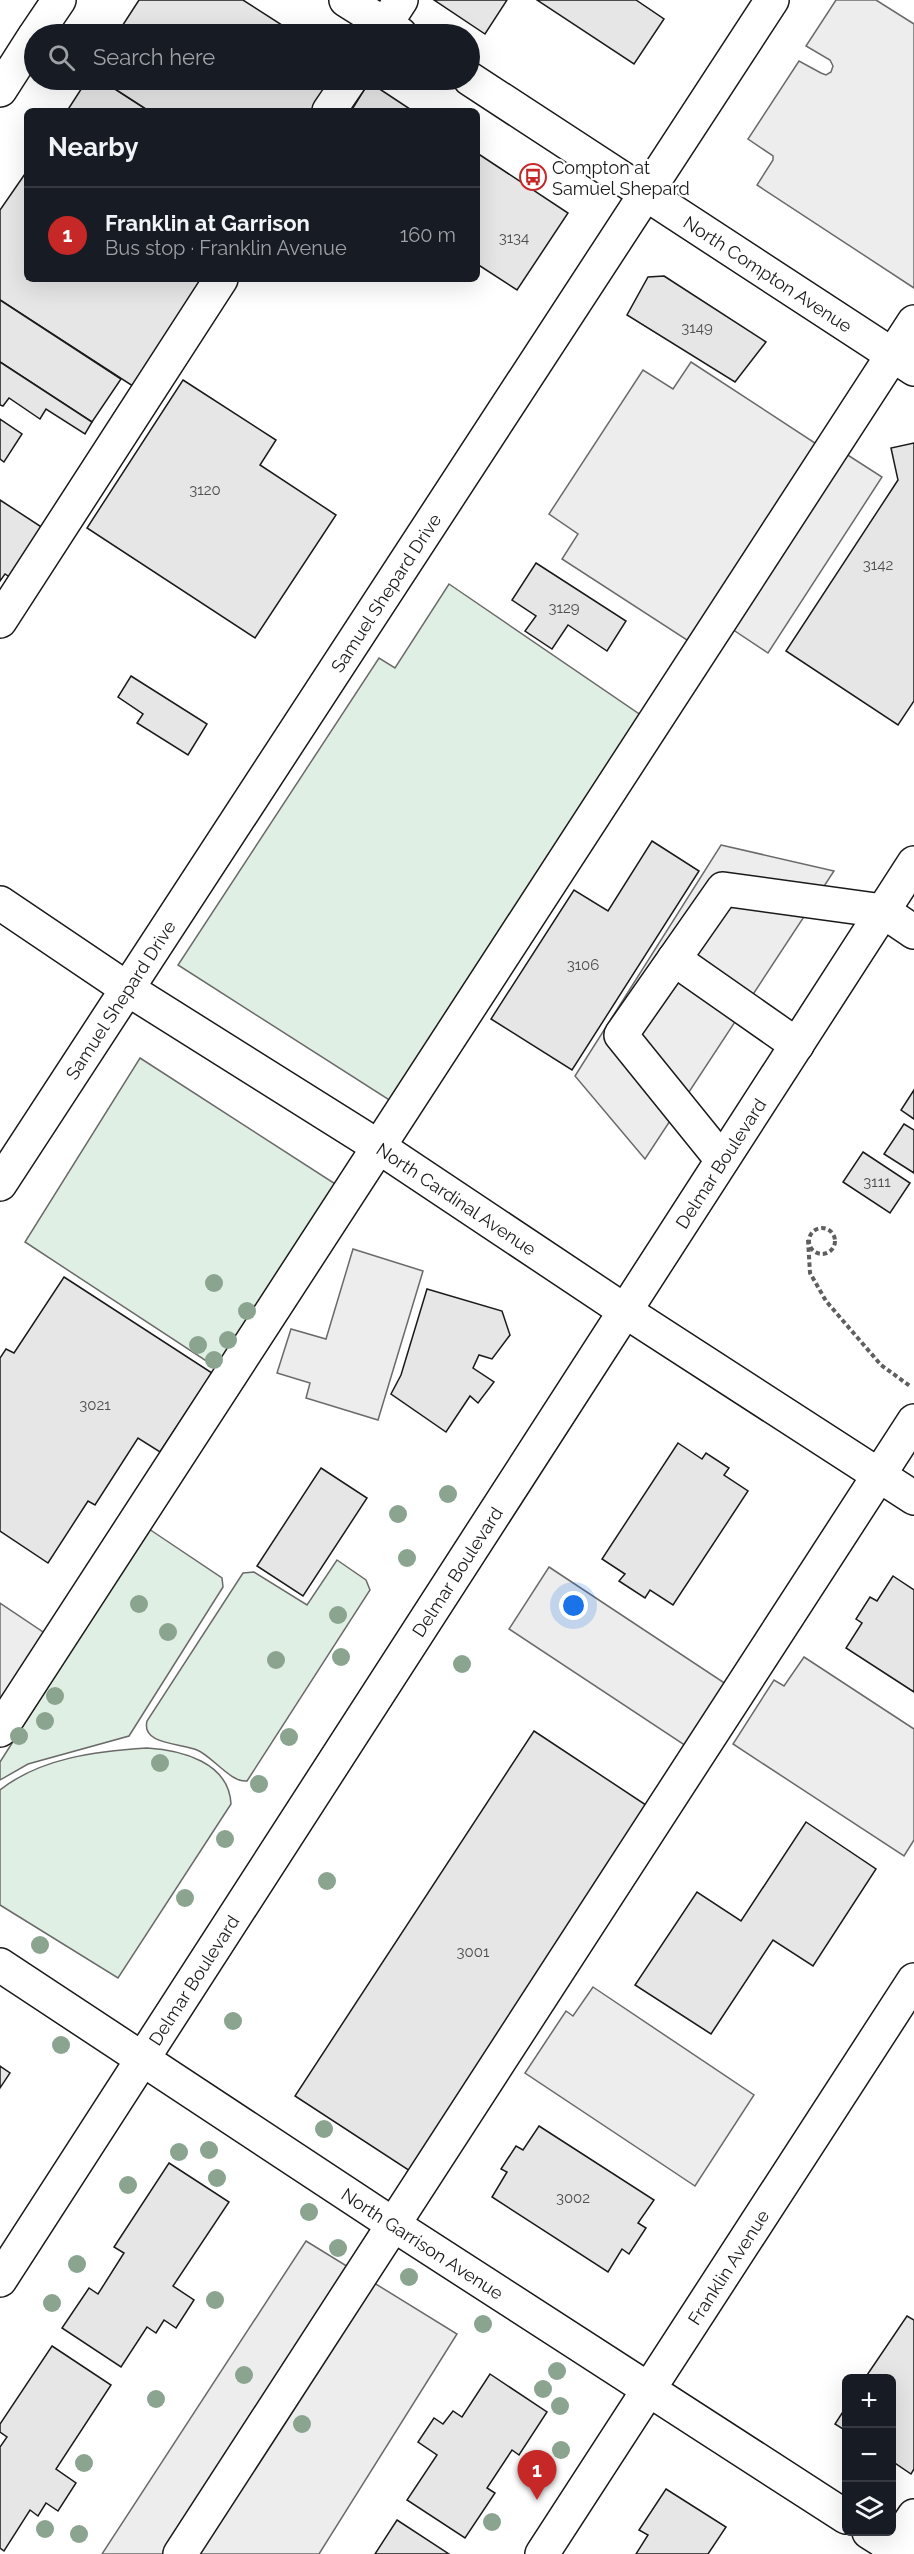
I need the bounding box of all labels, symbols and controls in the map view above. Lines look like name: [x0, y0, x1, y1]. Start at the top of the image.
search box: [24, 24, 480, 90]
icon: search: [45, 41, 78, 74]
text: Search here: [93, 44, 215, 70]
text: Nearby: [48, 132, 138, 162]
place label: Compton at Samuel Shepard: [552, 157, 690, 199]
bus stop icon: Compton at Samuel Shepard: [518, 162, 548, 192]
text: Franklin at Garrison: [105, 210, 310, 236]
street label: North Compton Avenue: [680, 211, 857, 337]
text: 1: [63, 223, 72, 247]
text: 160 m: [400, 223, 456, 247]
house number: 3134: [499, 229, 529, 247]
text: Bus stop · Franklin Avenue: [105, 236, 347, 260]
house number: 3149: [681, 319, 713, 337]
house number: 3120: [189, 481, 221, 499]
street label: Samuel Shepard Drive: [326, 509, 445, 676]
house number: 3142: [863, 556, 893, 574]
house number: 3129: [548, 599, 580, 617]
street label: Samuel Shepard Drive: [61, 916, 180, 1083]
house number: 3106: [567, 956, 599, 974]
street label: Delmar Boulevard: [671, 1094, 770, 1232]
street label: North Cardinal Avenue: [373, 1138, 541, 1260]
house number: 3111: [863, 1173, 891, 1191]
house number: 3021: [79, 1396, 111, 1414]
street label: Delmar Boulevard: [407, 1503, 507, 1640]
your location: [559, 1591, 588, 1620]
street label: Delmar Boulevard: [144, 1911, 243, 2049]
house number: 3001: [457, 1943, 490, 1961]
street label: North Garrison Avenue: [338, 2183, 508, 2304]
house number: 3002: [556, 2189, 590, 2207]
street label: Franklin Avenue: [683, 2205, 773, 2328]
map controls: [842, 2374, 896, 2536]
button: +: [842, 2374, 896, 2428]
button: −: [842, 2428, 896, 2482]
pin: 1: [518, 2450, 556, 2500]
button: layers: [842, 2482, 896, 2536]

